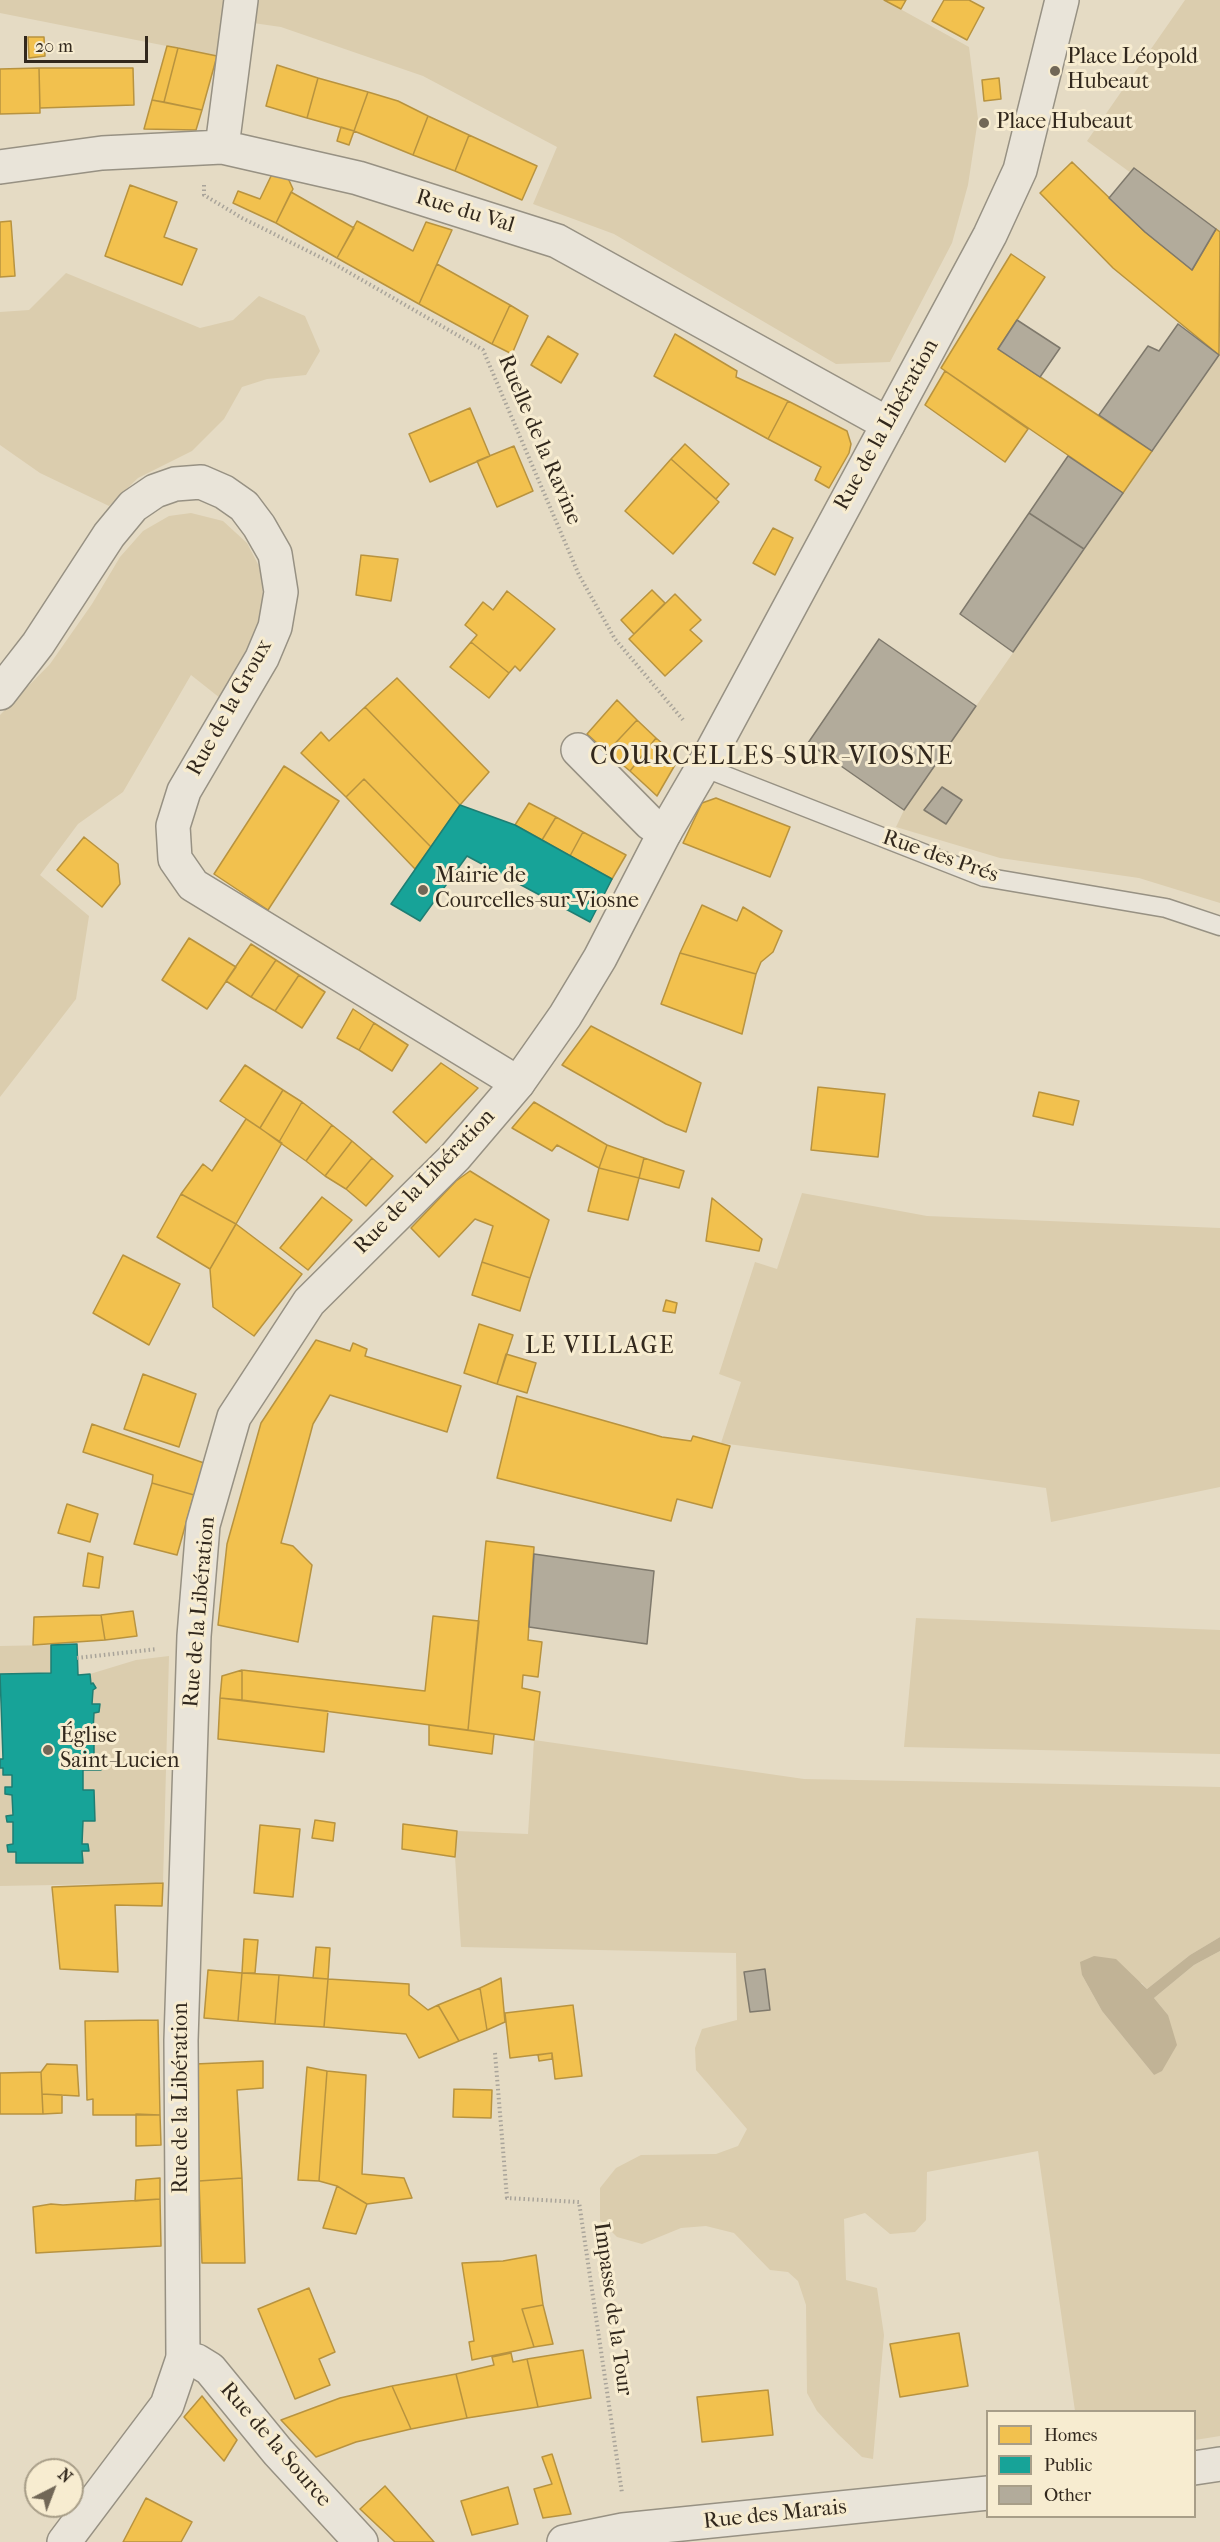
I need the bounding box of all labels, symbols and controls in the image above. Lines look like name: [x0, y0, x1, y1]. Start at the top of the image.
scale bar: [27, 24, 152, 62]
text: 20 m: [35, 36, 73, 57]
place label: Place Léopold Hubeaut: [1067, 45, 1198, 96]
marker: Place Léopold Hubeaut: [1048, 64, 1062, 78]
place label: Place Hubeaut: [996, 110, 1133, 136]
marker: Place Hubeaut: [977, 116, 991, 130]
street label: Rue du Val: [412, 184, 518, 240]
street label: Rue de la Libération: [829, 335, 945, 515]
street label: Ruelle de la Ravine: [491, 351, 587, 529]
street label: Rue de la Groux: [182, 635, 278, 781]
district label: COURCELLES-SUR-VIOSNE: [590, 742, 954, 774]
street label: Rue des Prés: [879, 825, 1001, 889]
place label: Mairie de Courcelles-sur-Viosne: [435, 864, 639, 915]
marker: Mairie de Courcelles-sur-Viosne: [416, 883, 430, 897]
street label: Rue de la Libération: [349, 1104, 501, 1260]
district label: LE VILLAGE: [525, 1333, 675, 1361]
street label: Rue de la Libération: [179, 1515, 221, 1709]
place label: Église Saint-Lucien: [60, 1724, 179, 1776]
marker: Église Saint-Lucien: [41, 1743, 55, 1757]
street label: Rue de la Libération: [169, 2002, 195, 2194]
street label: Impasse de la Tour: [587, 2221, 637, 2397]
street label: Rue de la Source: [214, 2377, 336, 2513]
legend: [986, 2410, 1196, 2518]
text: Homes: [1044, 2425, 1098, 2446]
text: Public: [1044, 2455, 1092, 2476]
north arrow: [24, 2458, 84, 2518]
text: N: [54, 2465, 76, 2487]
text: Other: [1044, 2485, 1091, 2506]
street label: Rue des Marais: [702, 2494, 848, 2536]

